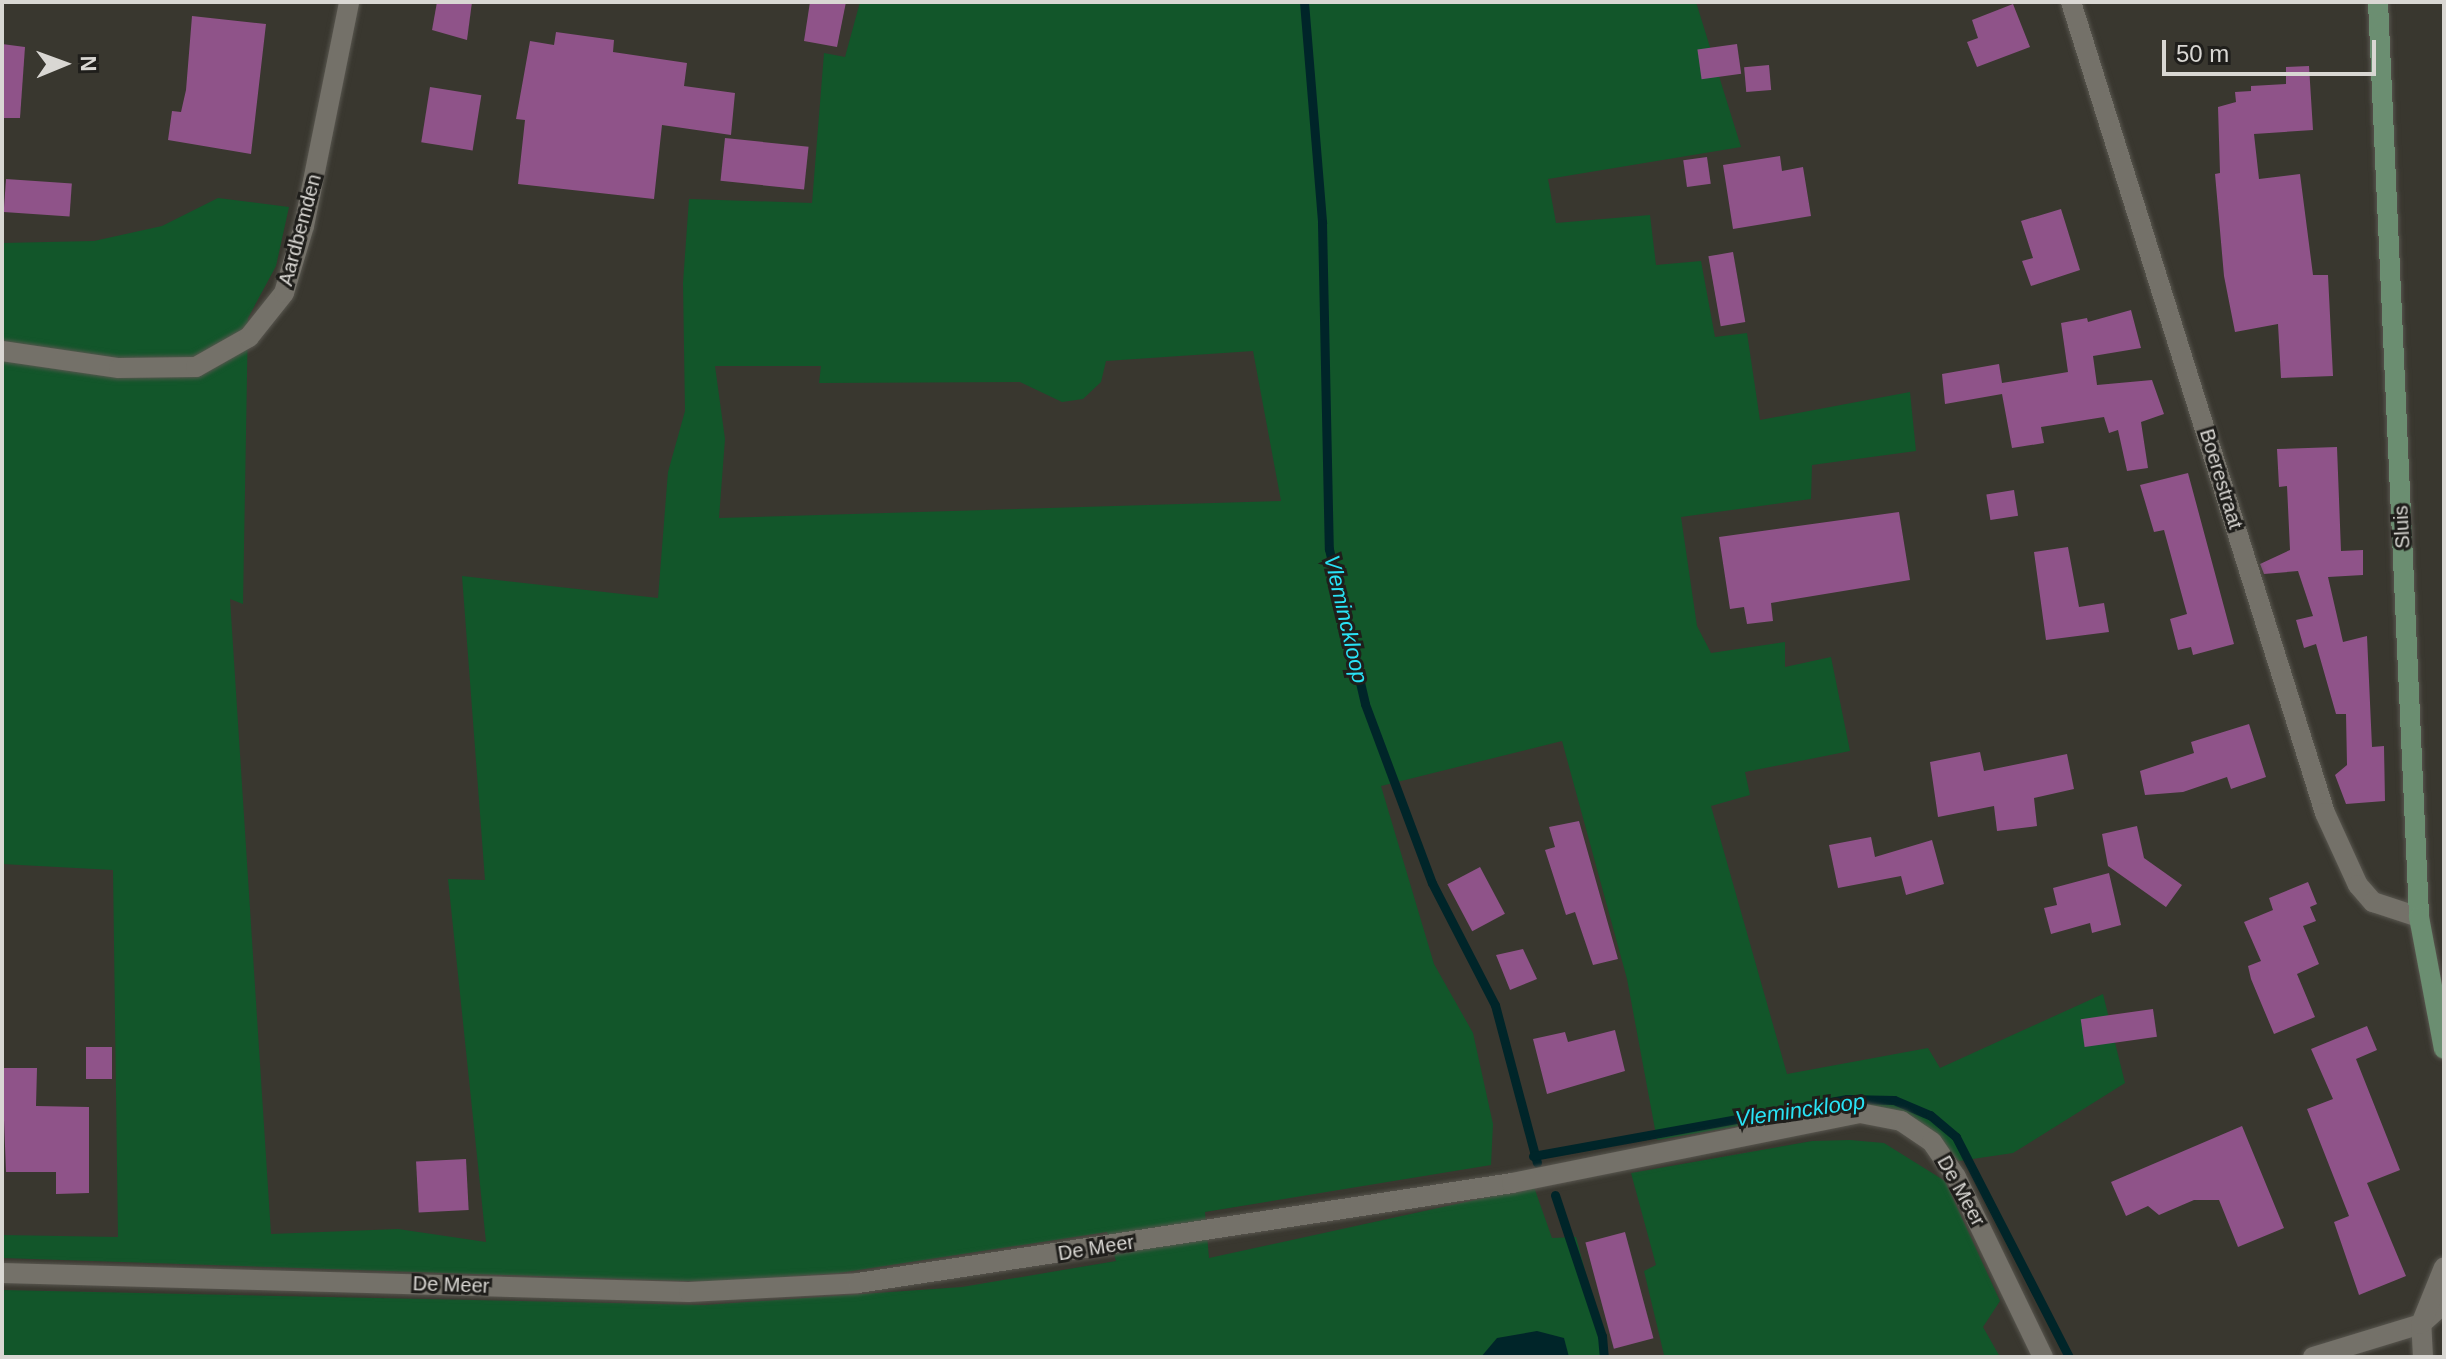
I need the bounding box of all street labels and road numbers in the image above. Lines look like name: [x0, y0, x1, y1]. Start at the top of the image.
street label: Aardbemden: [274, 172, 326, 288]
street label: Boerestraat: [2194, 426, 2248, 532]
street label: Sluis: [2389, 505, 2415, 549]
street label: De Meer: [1932, 1152, 1990, 1230]
street label: De Meer: [1056, 1230, 1136, 1266]
street label: De Meer: [412, 1272, 490, 1298]

